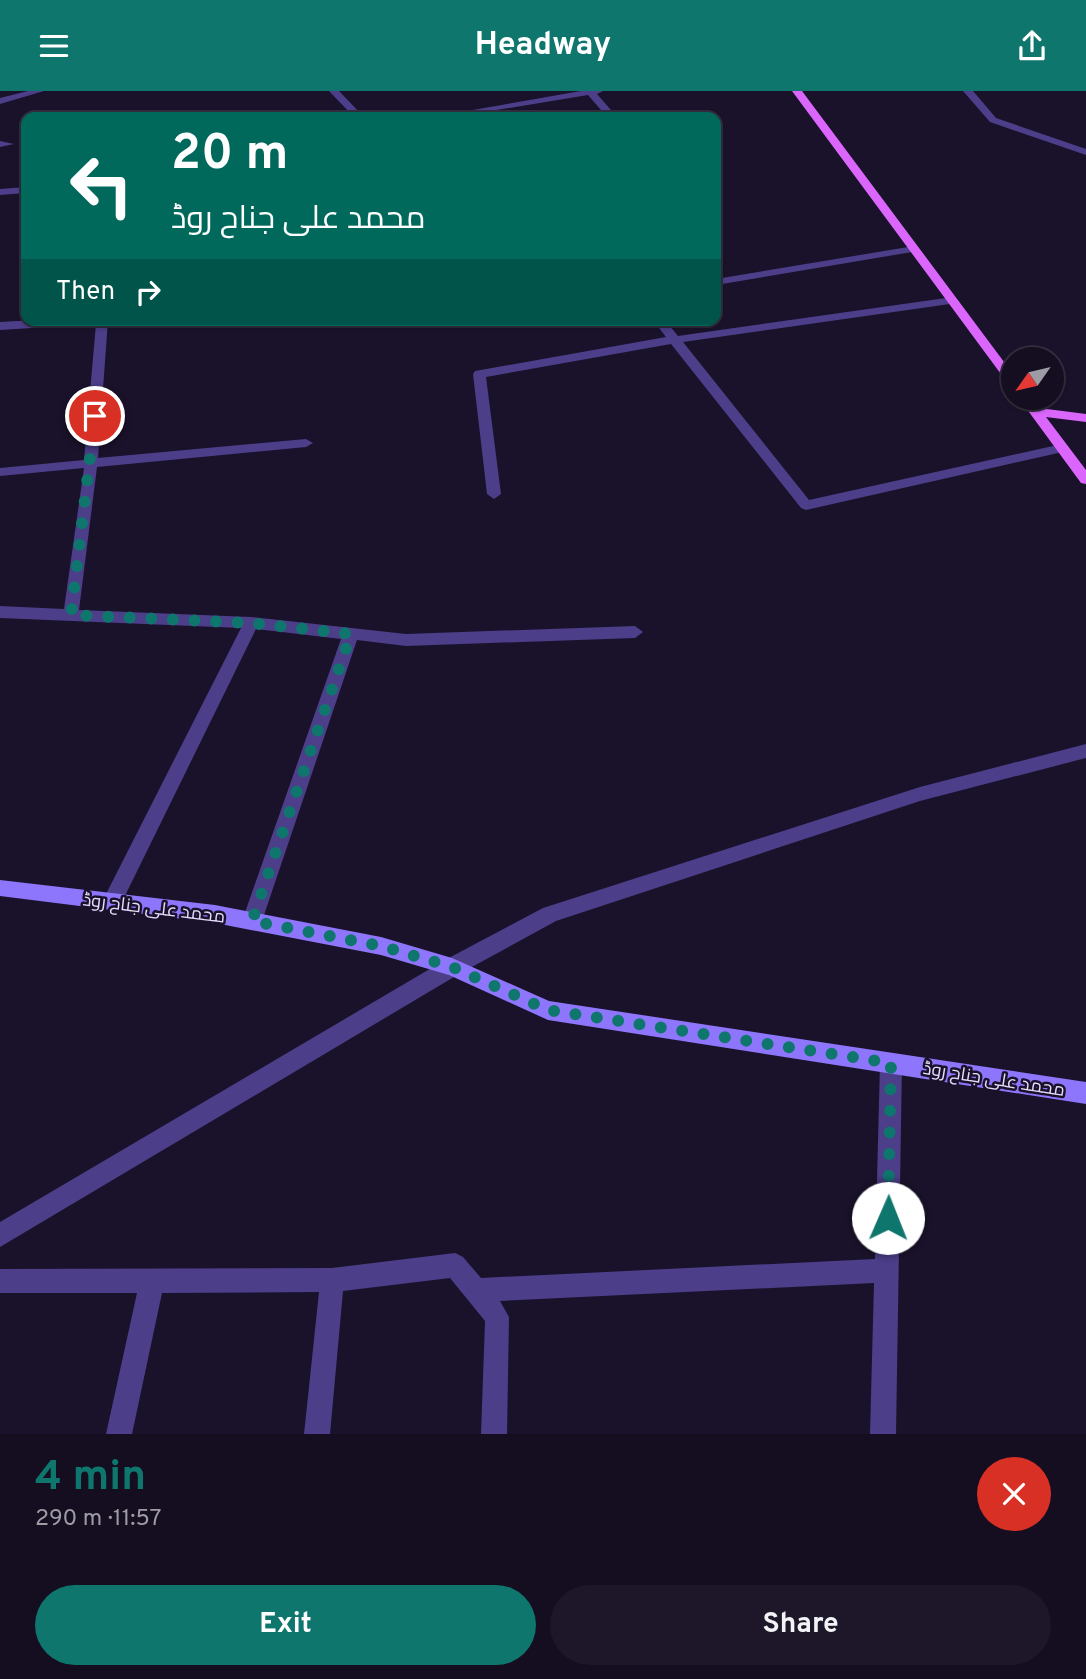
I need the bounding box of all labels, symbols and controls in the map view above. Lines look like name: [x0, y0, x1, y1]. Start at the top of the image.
text: Headway: [475, 26, 611, 66]
icon: menu: [35, 27, 73, 65]
icon: share: [1013, 27, 1051, 65]
text: 20 m: [171, 125, 288, 187]
icon: left: [56, 140, 147, 231]
text: محمد علی جناح روڈ: [171, 200, 426, 240]
icon: right: [129, 273, 167, 311]
text: Then: [56, 276, 115, 309]
north arrow: [1001, 347, 1064, 409]
map controls: [1001, 347, 1064, 410]
pin: [65, 386, 125, 446]
icon: arrive: [76, 397, 114, 435]
street label: محمد علی جناح روڈ: [81, 889, 226, 930]
street label: محمد علی جناح روڈ: [921, 1058, 1066, 1103]
position arrow: [851, 1181, 925, 1255]
text: 4 min: [35, 1452, 146, 1505]
button: close: [977, 1457, 1051, 1531]
text: 290 m · 11:57: [35, 1505, 161, 1534]
button: Exit: [35, 1585, 536, 1665]
button: Share: [550, 1585, 1051, 1665]

